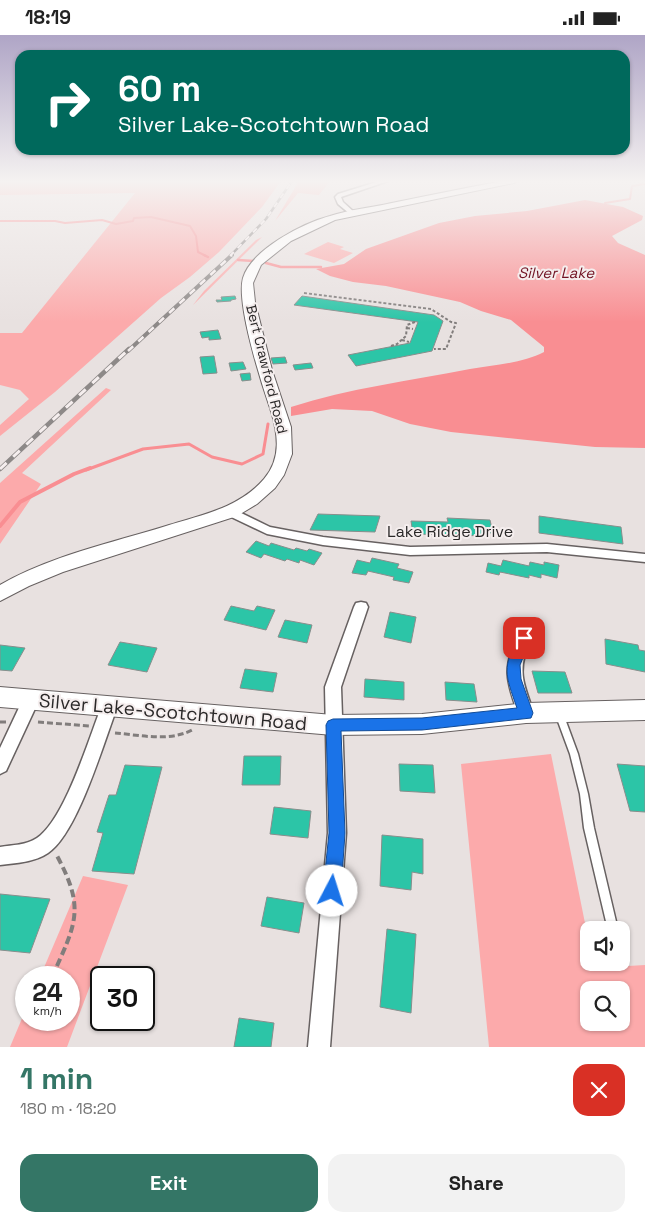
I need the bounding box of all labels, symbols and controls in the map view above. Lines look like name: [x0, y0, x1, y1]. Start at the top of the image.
text: 18:19: [25, 5, 71, 30]
text: 60 m: [118, 67, 201, 111]
icon: right: [35, 70, 100, 135]
text: Silver Lake-Scotchtown Road: [118, 110, 429, 138]
water label: Silver Lake: [518, 263, 595, 282]
street label: Bert Crawford Road: [242, 303, 292, 435]
street label: Lake Ridge Drive: [387, 521, 513, 542]
pin: [503, 617, 545, 659]
icon: arrive: [510, 624, 538, 652]
street label: Silver Lake-Scotchtown Road: [38, 688, 308, 736]
position arrow: [305, 864, 357, 916]
map controls: [580, 921, 630, 1031]
button: sound: [580, 921, 630, 971]
speed limit sign: 30: [90, 966, 155, 1031]
text: 24: [32, 976, 63, 1008]
button: search: [580, 981, 630, 1031]
text: km/h: [33, 1003, 62, 1019]
text: 1 min: [20, 1059, 93, 1098]
button: close: [573, 1064, 625, 1116]
text: 180 m · 18:20: [20, 1098, 117, 1119]
button: Exit: [20, 1154, 318, 1212]
button: Share: [328, 1154, 625, 1212]

